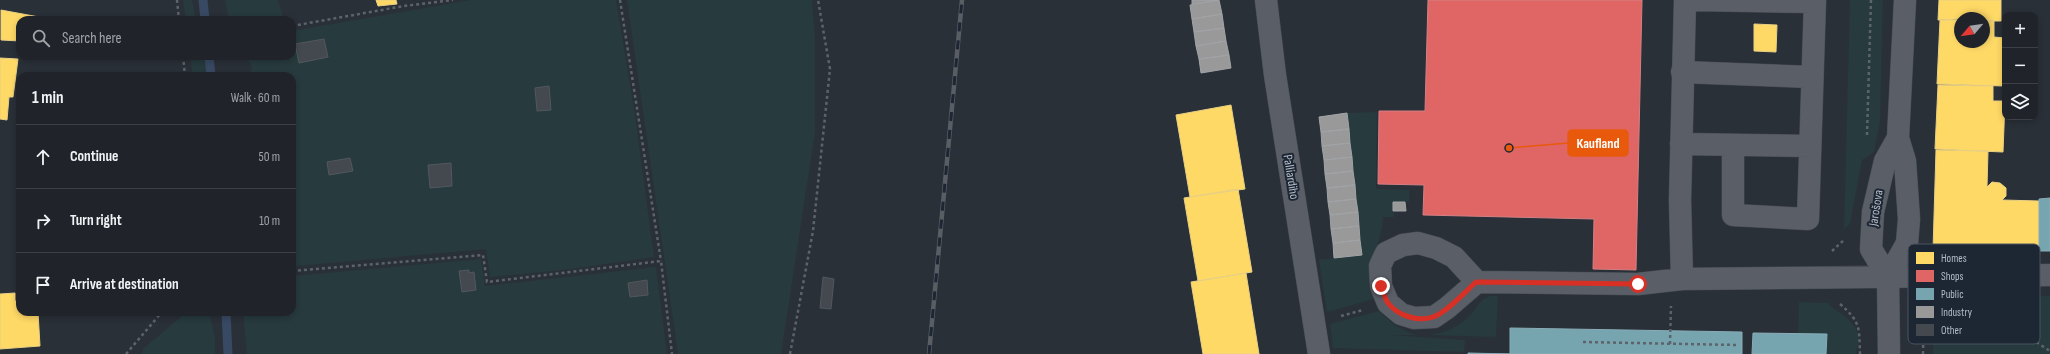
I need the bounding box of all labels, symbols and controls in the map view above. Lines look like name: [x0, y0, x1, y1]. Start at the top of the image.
north arrow: [1954, 12, 1990, 48]
map controls: [2002, 12, 2038, 120]
button: +: [2002, 12, 2038, 48]
search box: [16, 16, 296, 60]
icon: search: [30, 27, 52, 49]
text: Search here: [62, 29, 122, 48]
button: −: [2002, 48, 2038, 84]
button: layers: [2002, 84, 2038, 120]
text: 1 min: [32, 88, 64, 108]
text: Walk · 60 m: [231, 90, 280, 106]
callout: Kaufland: [1568, 130, 1628, 156]
text: Kaufland: [1576, 135, 1620, 152]
icon: ahead: [32, 146, 54, 168]
text: Continue: [70, 147, 119, 166]
text: 50 m: [259, 149, 280, 165]
street label: Palliardiho: [1280, 153, 1302, 201]
street label: Jarošova: [1865, 189, 1887, 228]
icon: right: [32, 210, 54, 232]
text: Turn right: [70, 211, 122, 230]
text: 10 m: [259, 213, 280, 229]
legend: [1908, 244, 2040, 344]
text: Homes: [1941, 252, 1967, 265]
text: Shops: [1941, 270, 1964, 283]
icon: arrive: [32, 274, 54, 296]
text: Arrive at destination: [70, 275, 179, 294]
route start: [1629, 275, 1647, 293]
route end: [1372, 277, 1390, 295]
text: Public: [1941, 288, 1964, 301]
text: Industry: [1941, 306, 1973, 319]
text: Other: [1941, 324, 1962, 337]

